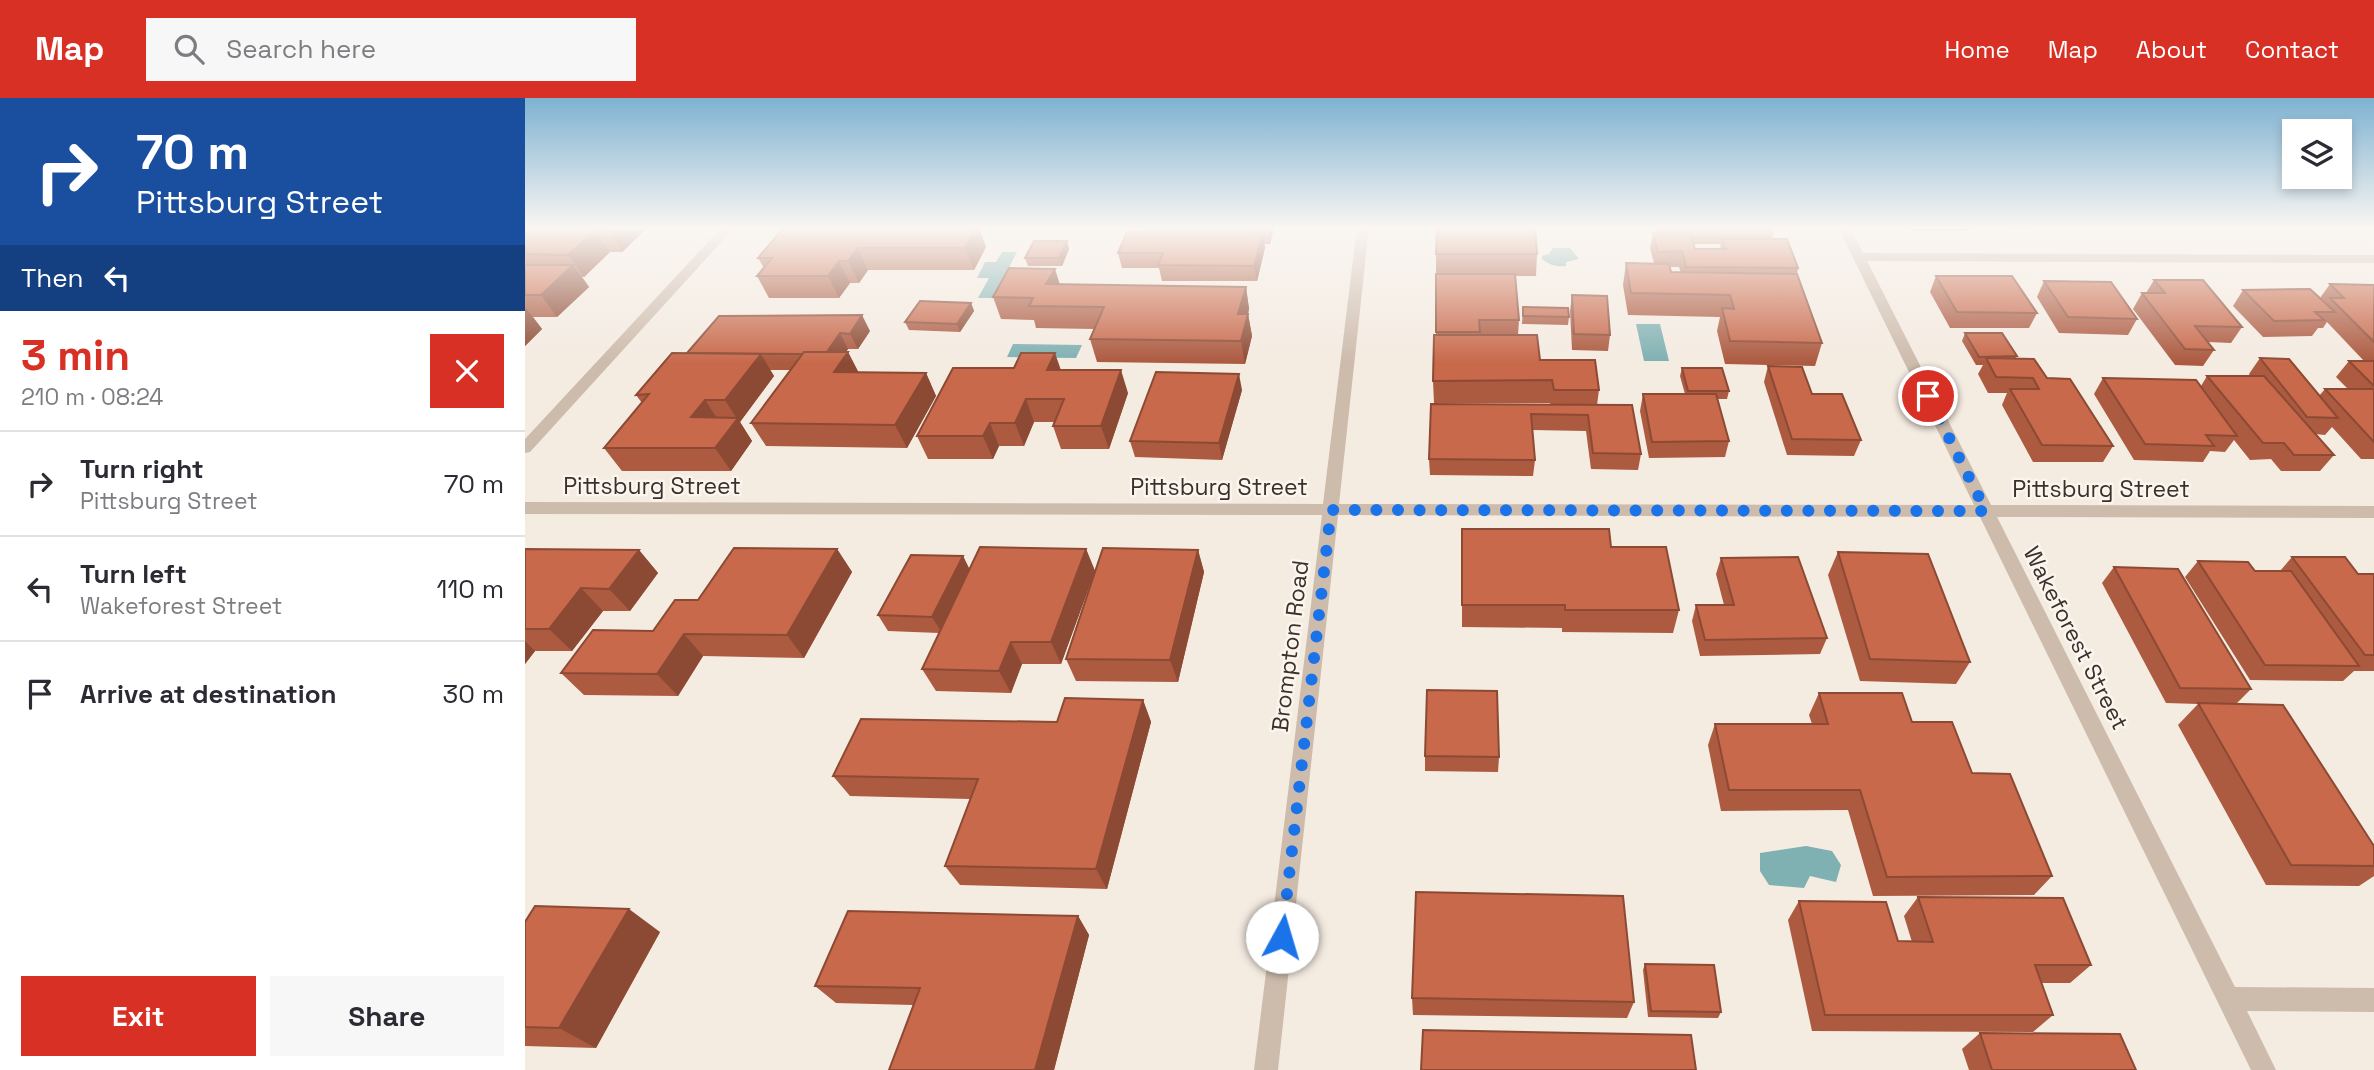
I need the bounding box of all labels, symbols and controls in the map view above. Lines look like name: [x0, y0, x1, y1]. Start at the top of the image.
search box: [146, 18, 636, 81]
text: Map: [35, 28, 104, 70]
icon: search: [170, 30, 208, 68]
text: Search here: [226, 32, 376, 66]
text: Home: [1944, 34, 2010, 65]
text: Map: [2048, 34, 2098, 65]
text: About: [2136, 34, 2207, 65]
text: Contact: [2245, 34, 2339, 65]
map controls: [2282, 119, 2352, 189]
button: layers: [2282, 119, 2352, 189]
text: 70 m: [136, 121, 249, 183]
icon: right: [21, 126, 112, 217]
text: Pittsburg Street: [136, 182, 383, 222]
icon: left: [98, 259, 136, 297]
text: Then: [21, 261, 84, 295]
text: 3 min: [21, 329, 130, 382]
button: close: [430, 334, 504, 408]
pin: [1898, 366, 1958, 426]
icon: arrive: [1909, 377, 1947, 415]
text: 210 m · 08:24: [21, 382, 164, 412]
text: Turn right: [80, 452, 204, 486]
icon: right: [21, 465, 59, 503]
text: 70 m: [444, 467, 504, 501]
street label: Pittsburg Street: [563, 471, 741, 501]
street label: Pittsburg Street: [1130, 472, 1308, 502]
street label: Pittsburg Street: [2012, 474, 2190, 504]
text: Pittsburg Street: [80, 486, 258, 516]
street label: Wakeforest Street: [2017, 541, 2135, 735]
text: Turn left: [80, 557, 187, 591]
street label: Brompton Road: [1265, 558, 1315, 734]
icon: left: [21, 570, 59, 608]
text: 110 m: [437, 572, 504, 606]
text: Wakeforest Street: [80, 591, 282, 621]
icon: arrive: [21, 675, 59, 713]
text: Arrive at destination: [80, 677, 337, 711]
text: 30 m: [443, 677, 504, 711]
position arrow: [1245, 900, 1319, 974]
button: Exit: [21, 976, 256, 1056]
button: Share: [270, 976, 504, 1056]

